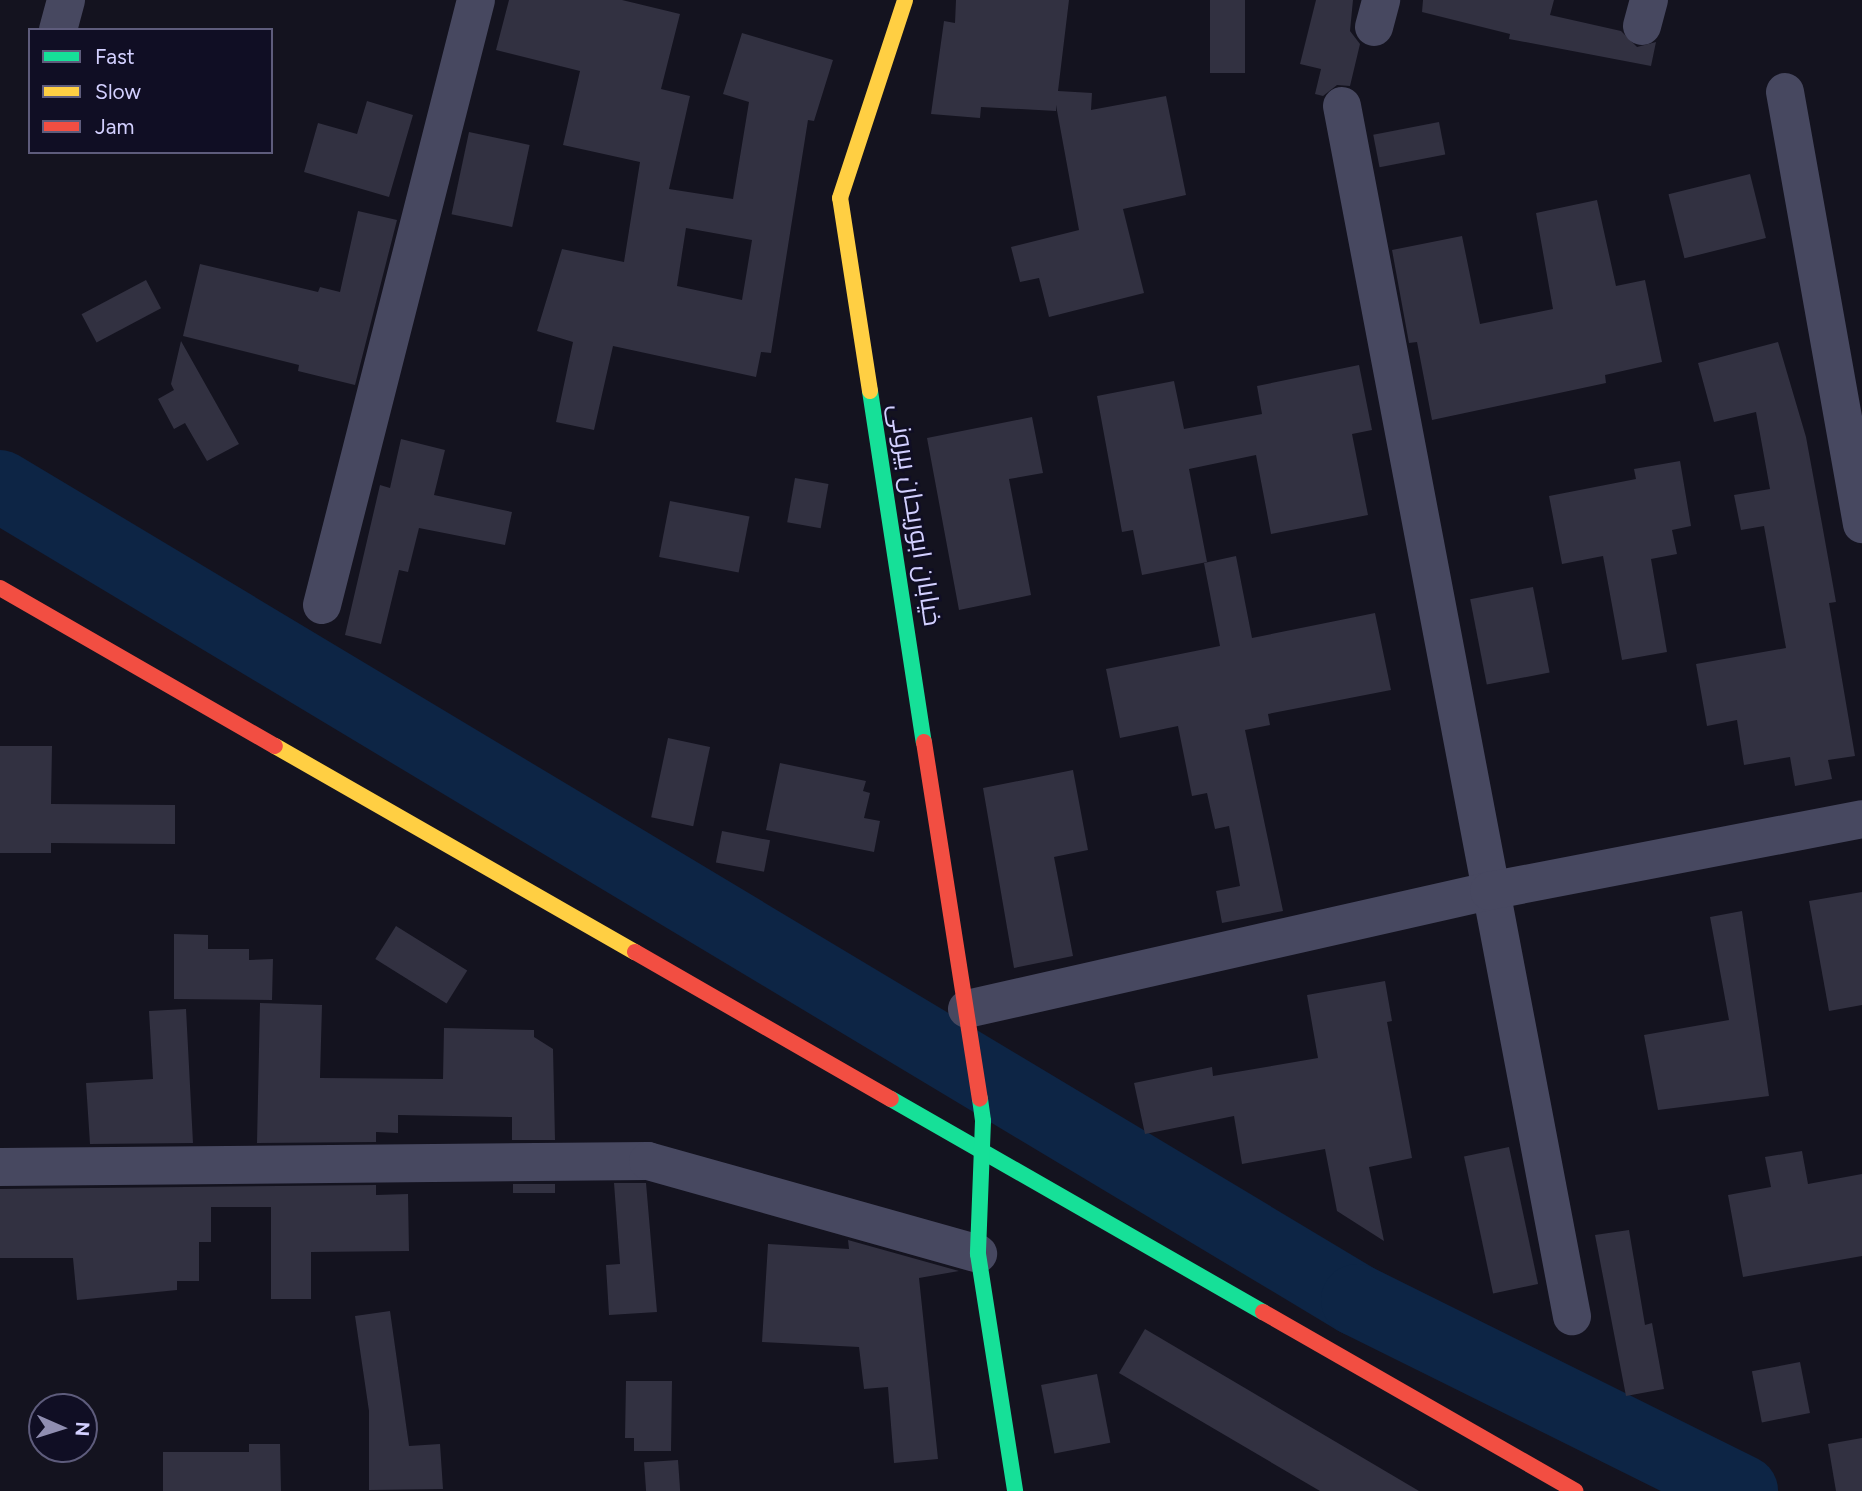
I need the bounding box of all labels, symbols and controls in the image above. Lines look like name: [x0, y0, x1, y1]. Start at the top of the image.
legend: [28, 28, 273, 154]
text: Fast: [95, 44, 135, 69]
text: Slow: [95, 79, 141, 104]
text: Jam: [95, 114, 134, 139]
street label: خیابان ابوریحان بیرونی: [882, 402, 948, 628]
north arrow: [28, 1393, 98, 1463]
text: N: [71, 1421, 94, 1437]

